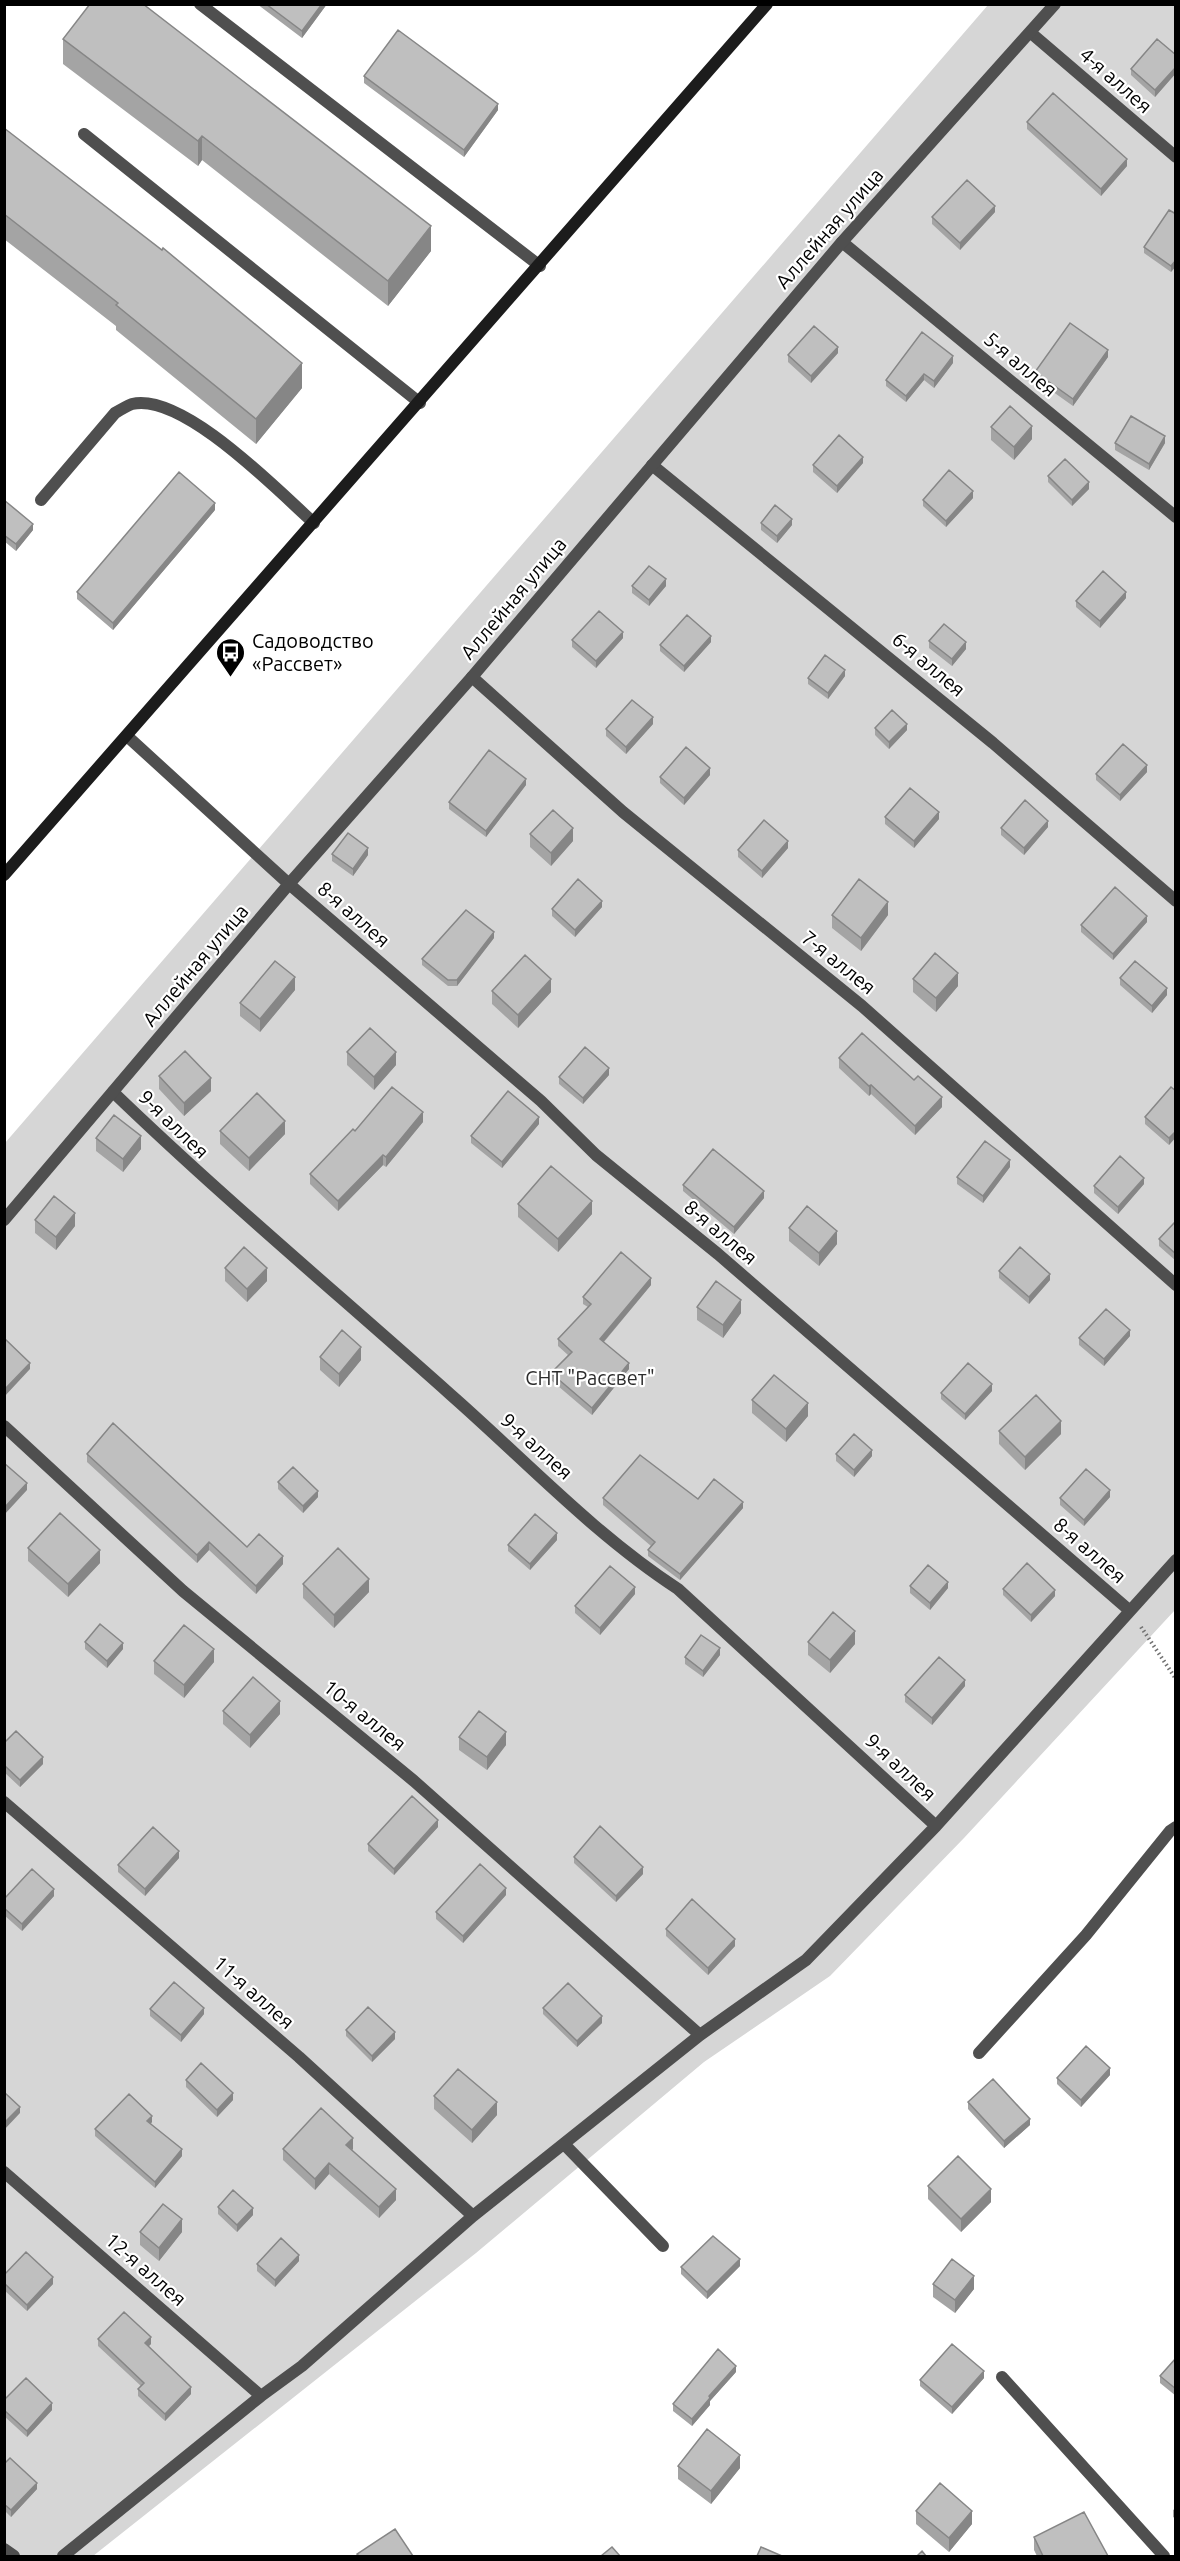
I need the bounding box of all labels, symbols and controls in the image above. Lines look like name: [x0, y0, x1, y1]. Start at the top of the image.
street label: 4-я аллея: [1075, 42, 1157, 118]
street label: Аллейная улица: [771, 163, 887, 293]
street label: 5-я аллея: [980, 327, 1062, 401]
street label: Аллейная улица: [455, 532, 571, 664]
street label: 6-я аллея: [888, 627, 970, 701]
place label: Садоводство «Рассвет»: [252, 629, 374, 675]
bus stop icon: Садоводство «Рассвет»: [215, 636, 247, 678]
street label: 8-я аллея: [313, 876, 395, 952]
street label: Аллейная улица: [137, 899, 253, 1031]
street label: 7-я аллея: [798, 925, 880, 999]
street label: 9-я аллея: [134, 1085, 214, 1163]
street label: 8-я аллея: [680, 1195, 762, 1269]
park label: СНТ "Рассвет": [525, 1366, 655, 1389]
street label: 9-я аллея: [497, 1408, 577, 1484]
street label: 8-я аллея: [1049, 1512, 1131, 1588]
street label: 10-я аллея: [319, 1675, 411, 1755]
street label: 9-я аллея: [861, 1729, 941, 1805]
street label: 11-я аллея: [209, 1951, 299, 2033]
street label: 12-я аллея: [101, 2228, 191, 2310]

